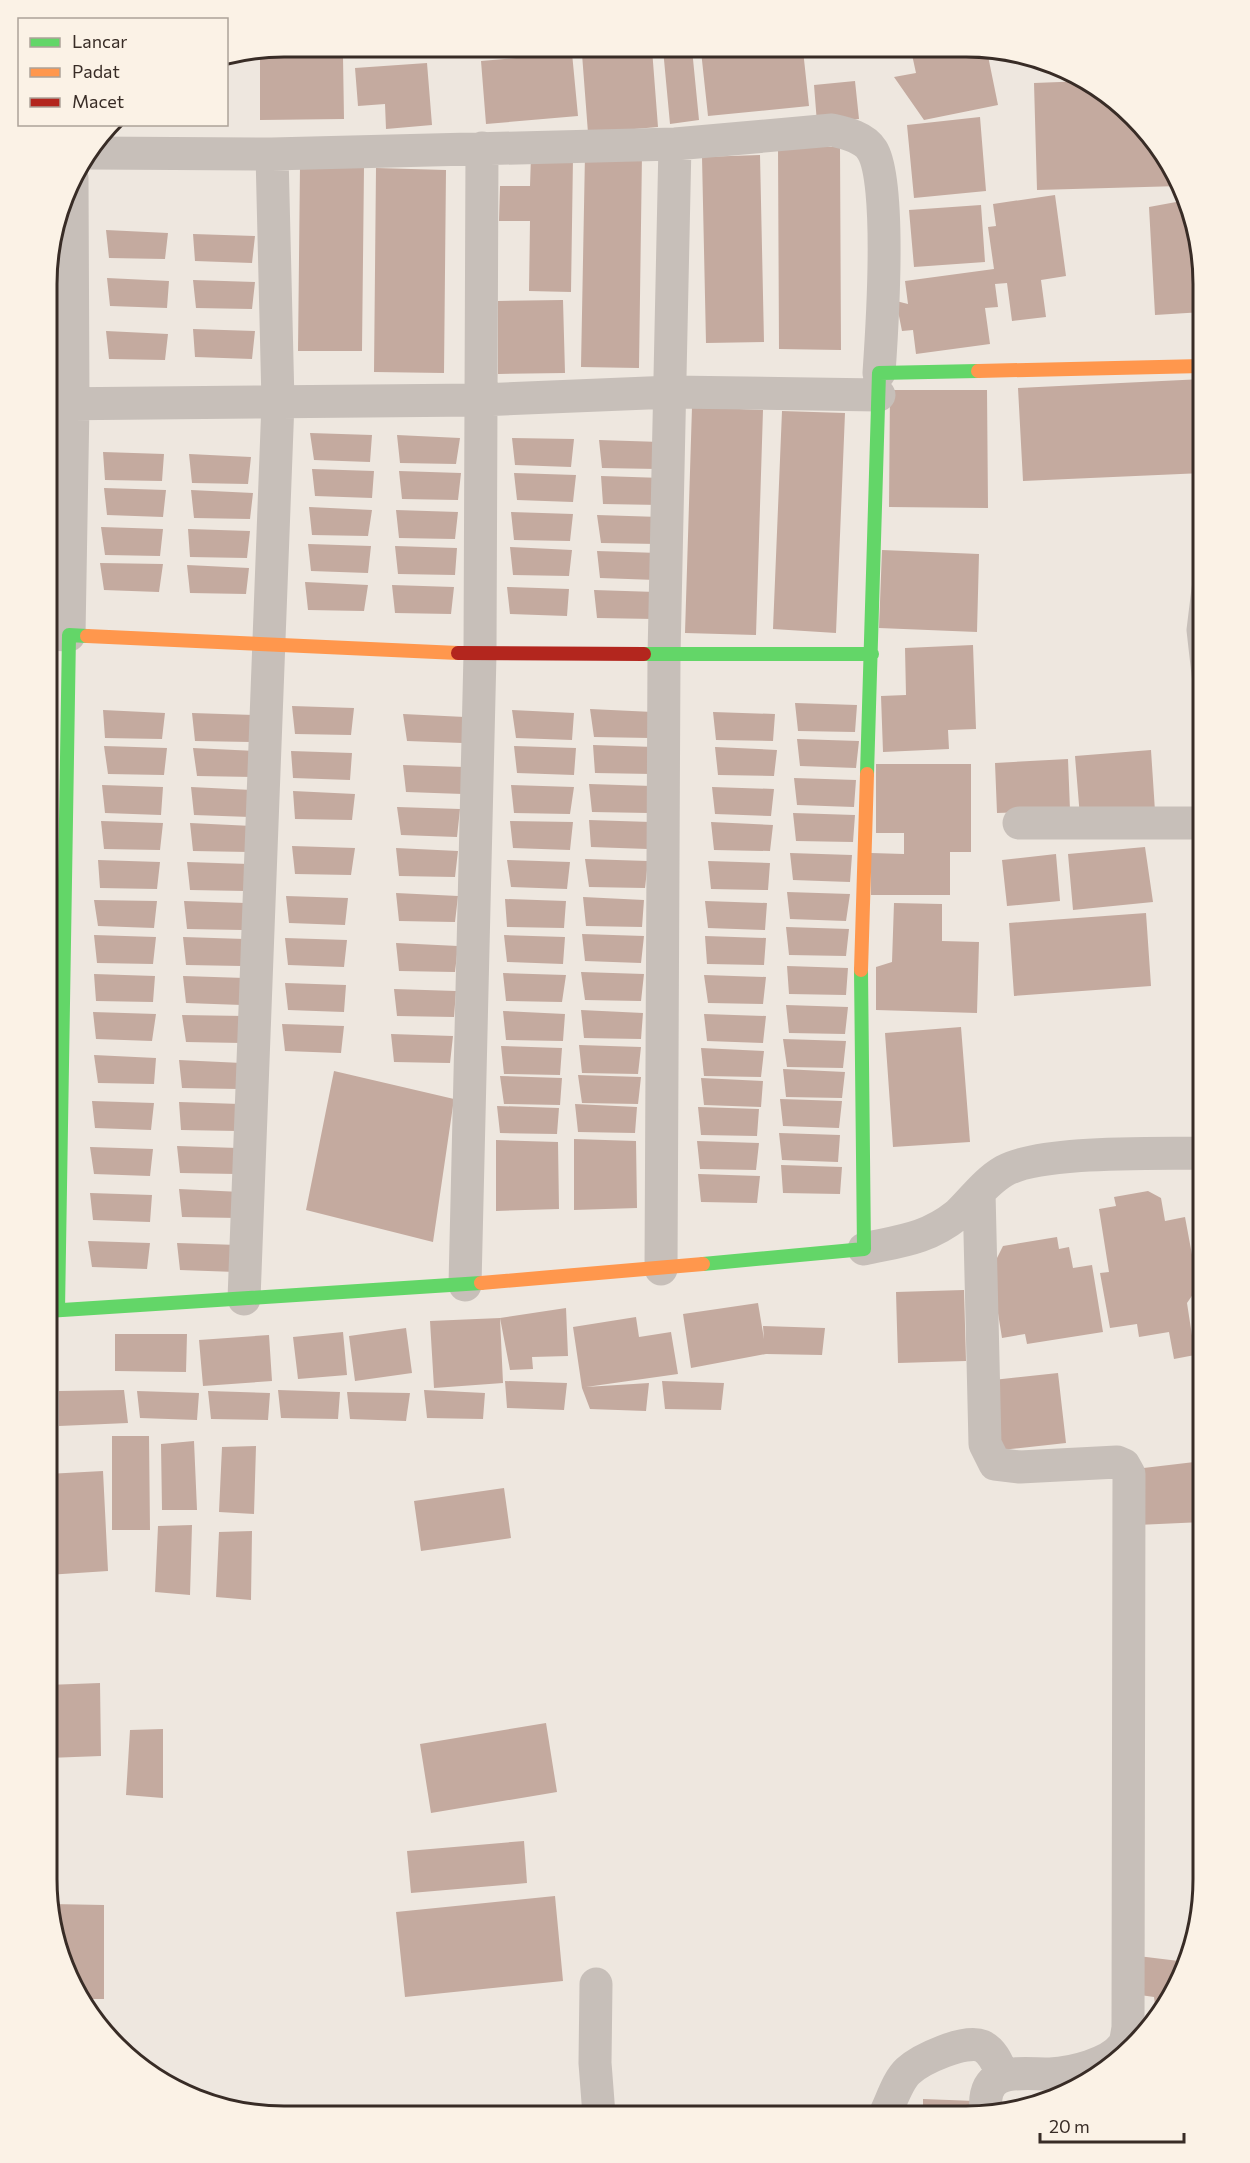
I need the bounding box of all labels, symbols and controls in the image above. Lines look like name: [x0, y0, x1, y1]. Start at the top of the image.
legend: [18, 18, 228, 126]
text: Lancar: [72, 30, 128, 52]
text: Padat: [72, 60, 120, 82]
text: Macet: [72, 90, 124, 112]
scale bar: [1040, 2106, 1184, 2144]
text: 20 m: [1049, 2115, 1090, 2137]

